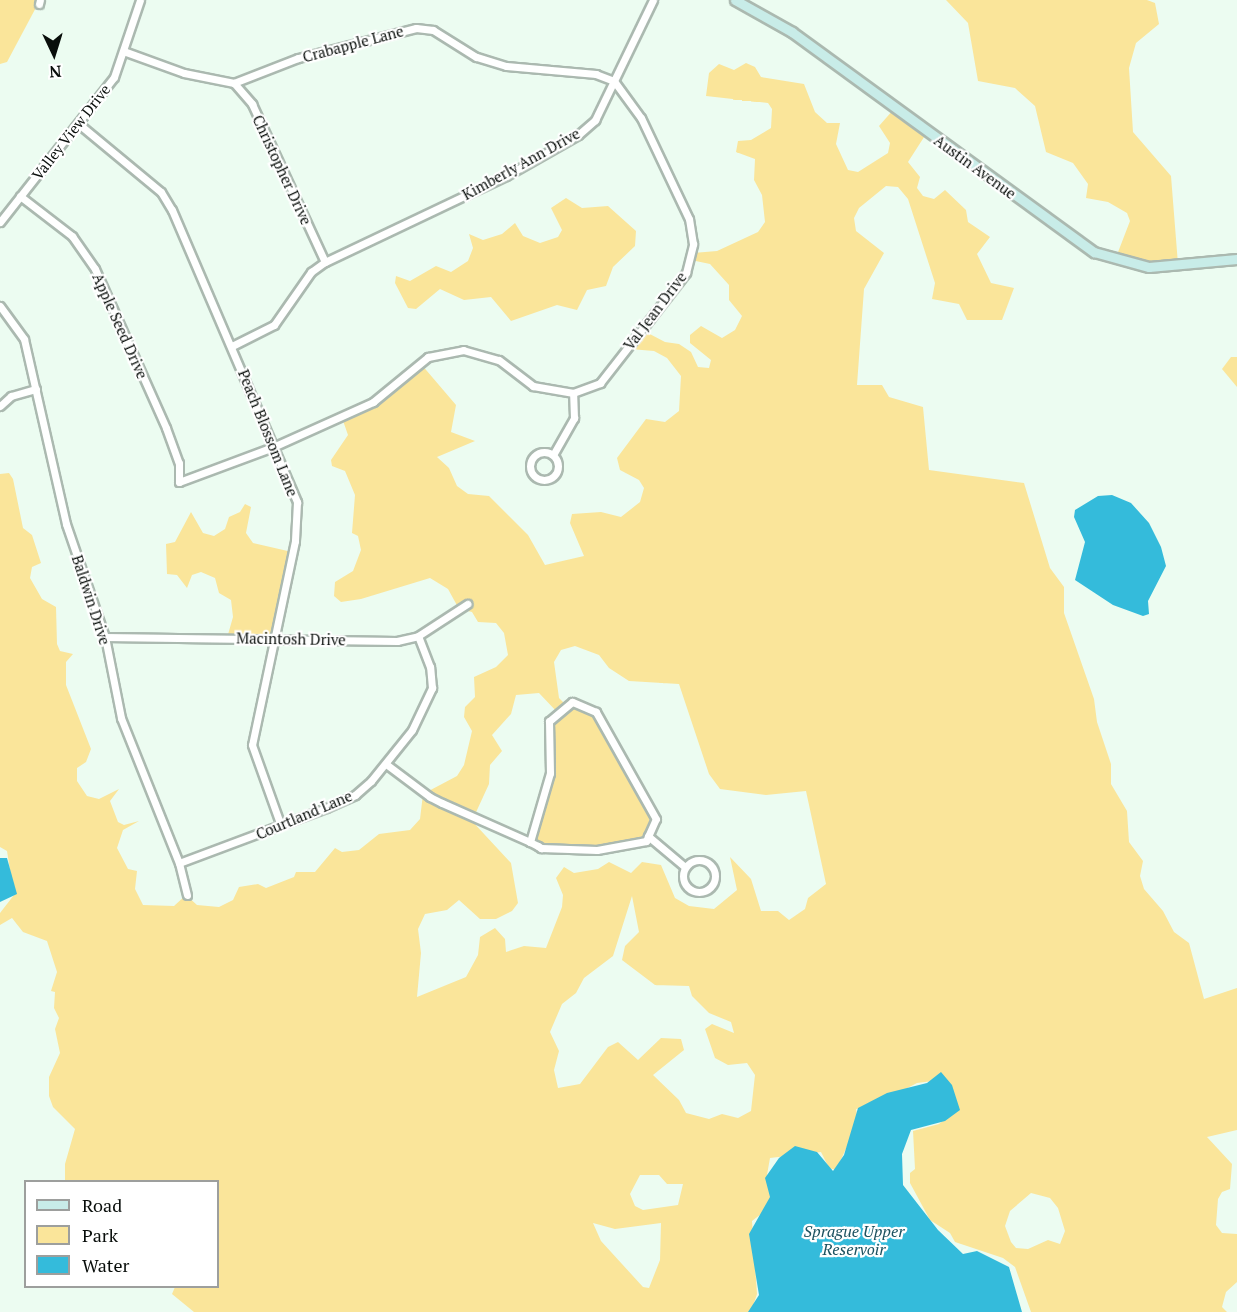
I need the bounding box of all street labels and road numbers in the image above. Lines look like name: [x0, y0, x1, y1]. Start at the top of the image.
street label: Crabapple Lane: [301, 22, 405, 66]
street label: Valley View Drive: [28, 80, 114, 184]
street label: Christopher Drive: [249, 112, 315, 228]
street label: Kimberly Ann Drive: [459, 124, 583, 204]
street label: Austin Avenue: [930, 131, 1020, 203]
street label: Val Jean Drive: [620, 268, 690, 354]
street label: Apple Seed Drive: [89, 270, 151, 382]
street label: Peach Blossom Lane: [234, 367, 302, 499]
street label: Baldwin Drive: [68, 553, 114, 647]
street label: Macintosh Drive: [236, 629, 346, 649]
street label: Courtland Lane: [253, 787, 355, 843]

